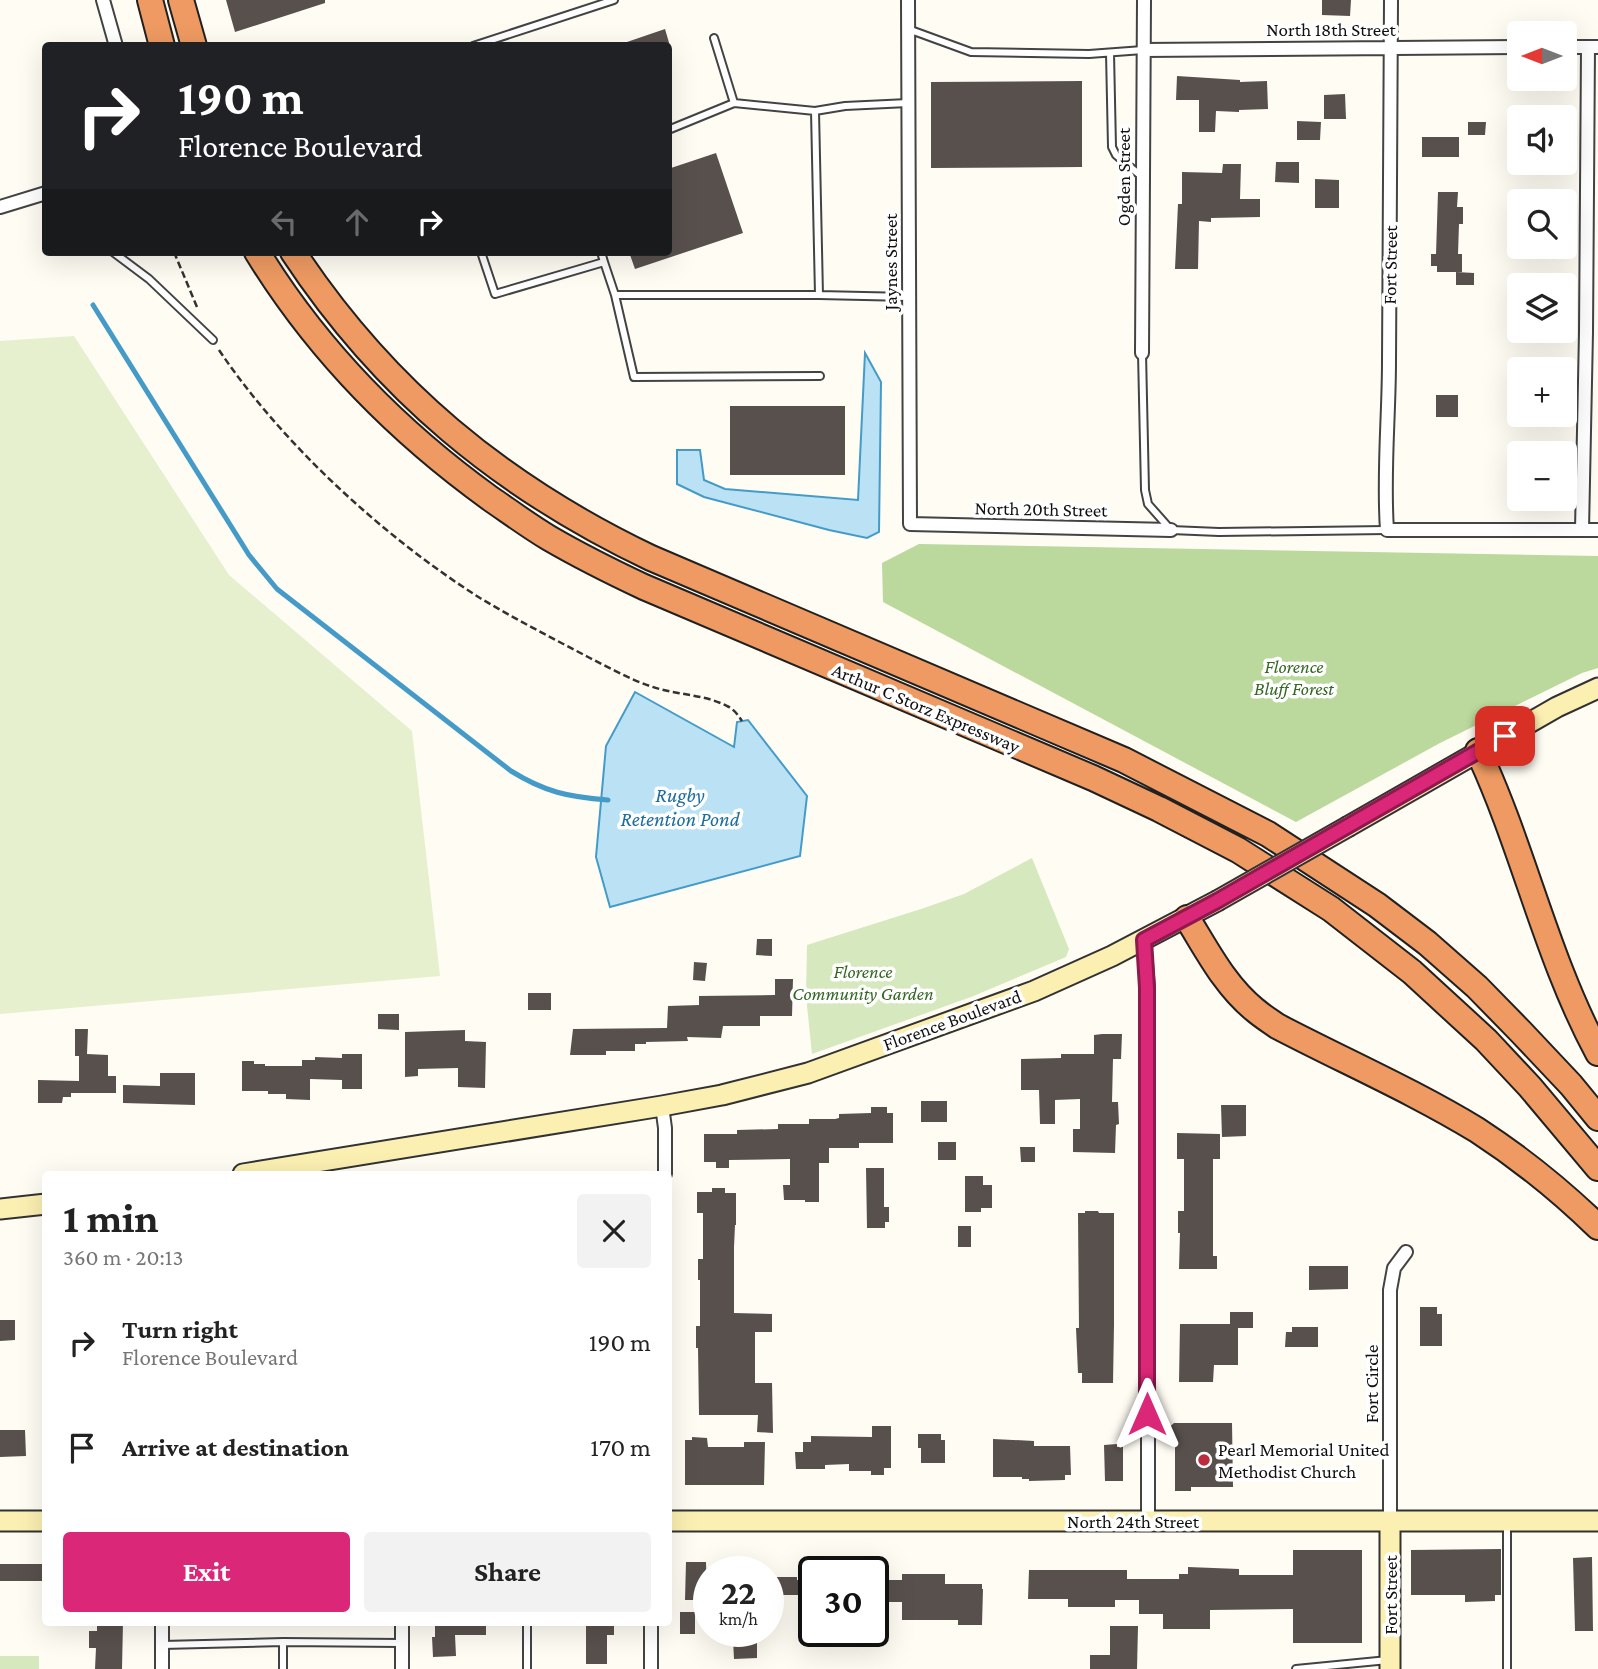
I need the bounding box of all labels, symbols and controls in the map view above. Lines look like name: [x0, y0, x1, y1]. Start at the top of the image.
street label: North 18th Street: [1266, 19, 1397, 40]
north arrow: [1507, 21, 1577, 91]
map controls: [1507, 21, 1577, 511]
icon: right: [63, 70, 154, 161]
text: 190 m: [178, 70, 304, 125]
button: sound: [1507, 105, 1577, 175]
street label: Ogden Street: [1113, 127, 1134, 226]
text: Florence Boulevard: [178, 128, 423, 164]
button: search: [1507, 189, 1577, 259]
icon: left: [265, 203, 303, 241]
icon: ahead: [338, 203, 376, 241]
icon: right: [411, 203, 449, 241]
street label: Jaynes Street: [880, 213, 901, 313]
street label: Fort Street: [1379, 224, 1401, 305]
button: layers: [1507, 273, 1577, 343]
button: +: [1507, 357, 1577, 427]
button: −: [1507, 441, 1577, 511]
street label: North 20th Street: [974, 497, 1108, 521]
park label: Florence Bluff Forest: [1254, 656, 1334, 699]
street label: Arthur C Storz Expressway: [829, 659, 1023, 757]
pin: [1475, 706, 1535, 766]
icon: arrive: [1486, 717, 1524, 755]
water label: Rugby Retention Pond: [620, 783, 741, 831]
park label: Florence Community Garden: [792, 961, 934, 1004]
street label: Florence Boulevard: [880, 985, 1024, 1055]
text: 1 min: [63, 1194, 159, 1241]
button: close: [577, 1194, 651, 1268]
text: 360 m · 20:13: [63, 1244, 183, 1270]
text: Turn right: [122, 1315, 238, 1344]
icon: right: [63, 1324, 101, 1362]
text: 190 m: [589, 1328, 651, 1357]
text: Florence Boulevard: [122, 1344, 298, 1370]
street label: Fort Circle: [1361, 1345, 1382, 1423]
position arrow: [1110, 1377, 1184, 1451]
icon: arrive: [63, 1429, 101, 1467]
text: Arrive at destination: [122, 1433, 349, 1462]
text: 170 m: [590, 1433, 651, 1462]
place label: Pearl Memorial United Methodist Church: [1218, 1439, 1389, 1482]
marker: Pearl Memorial United Methodist Church: [1196, 1452, 1212, 1468]
street label: North 24th Street: [1067, 1511, 1200, 1532]
button: Exit: [63, 1532, 350, 1612]
button: Share: [364, 1532, 651, 1612]
street label: Fort Street: [1380, 1555, 1401, 1635]
speed limit sign: 30: [798, 1556, 889, 1647]
text: 22: [721, 1573, 756, 1612]
text: km/h: [719, 1609, 758, 1629]

